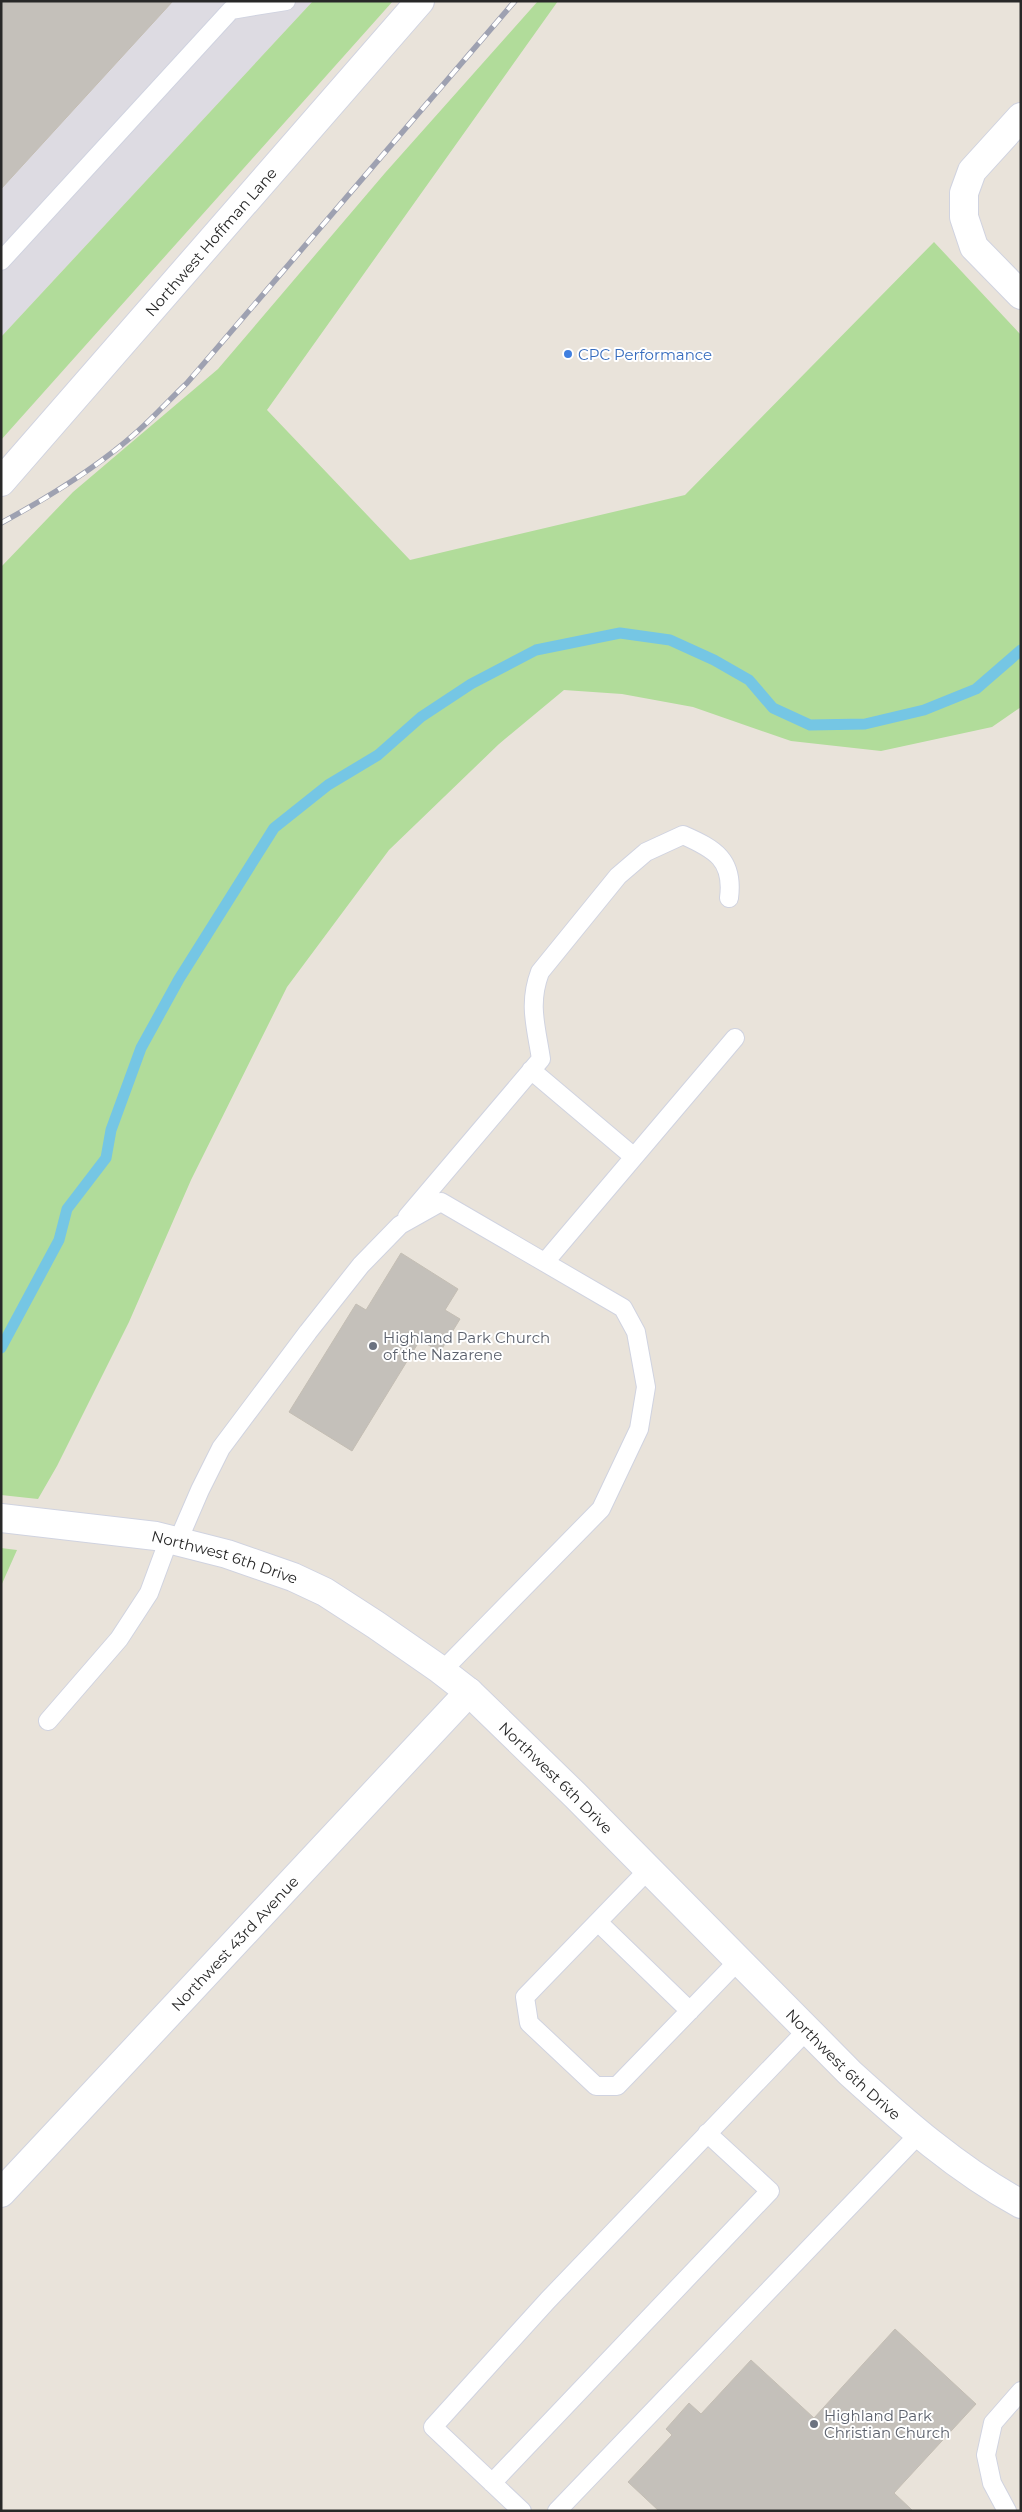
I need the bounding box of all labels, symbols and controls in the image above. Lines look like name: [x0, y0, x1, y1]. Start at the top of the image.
street label: Northwest Hoffman Lane: [141, 163, 280, 320]
place label: CPC Performance: [578, 345, 712, 364]
marker: CPC Performance: [562, 348, 574, 360]
place label: Highland Park Church of the Nazarene: [383, 1328, 550, 1364]
marker: Highland Park Church of the Nazarene: [367, 1340, 379, 1352]
street label: Northwest 6th Drive: [150, 1526, 301, 1588]
street label: Northwest 6th Drive: [495, 1717, 617, 1837]
street label: Northwest 43rd Avenue: [167, 1872, 302, 2015]
street label: Northwest 6th Drive: [782, 2005, 905, 2124]
place label: Highland Park Christian Church: [824, 2406, 950, 2442]
marker: Highland Park Christian Church: [808, 2418, 820, 2430]

